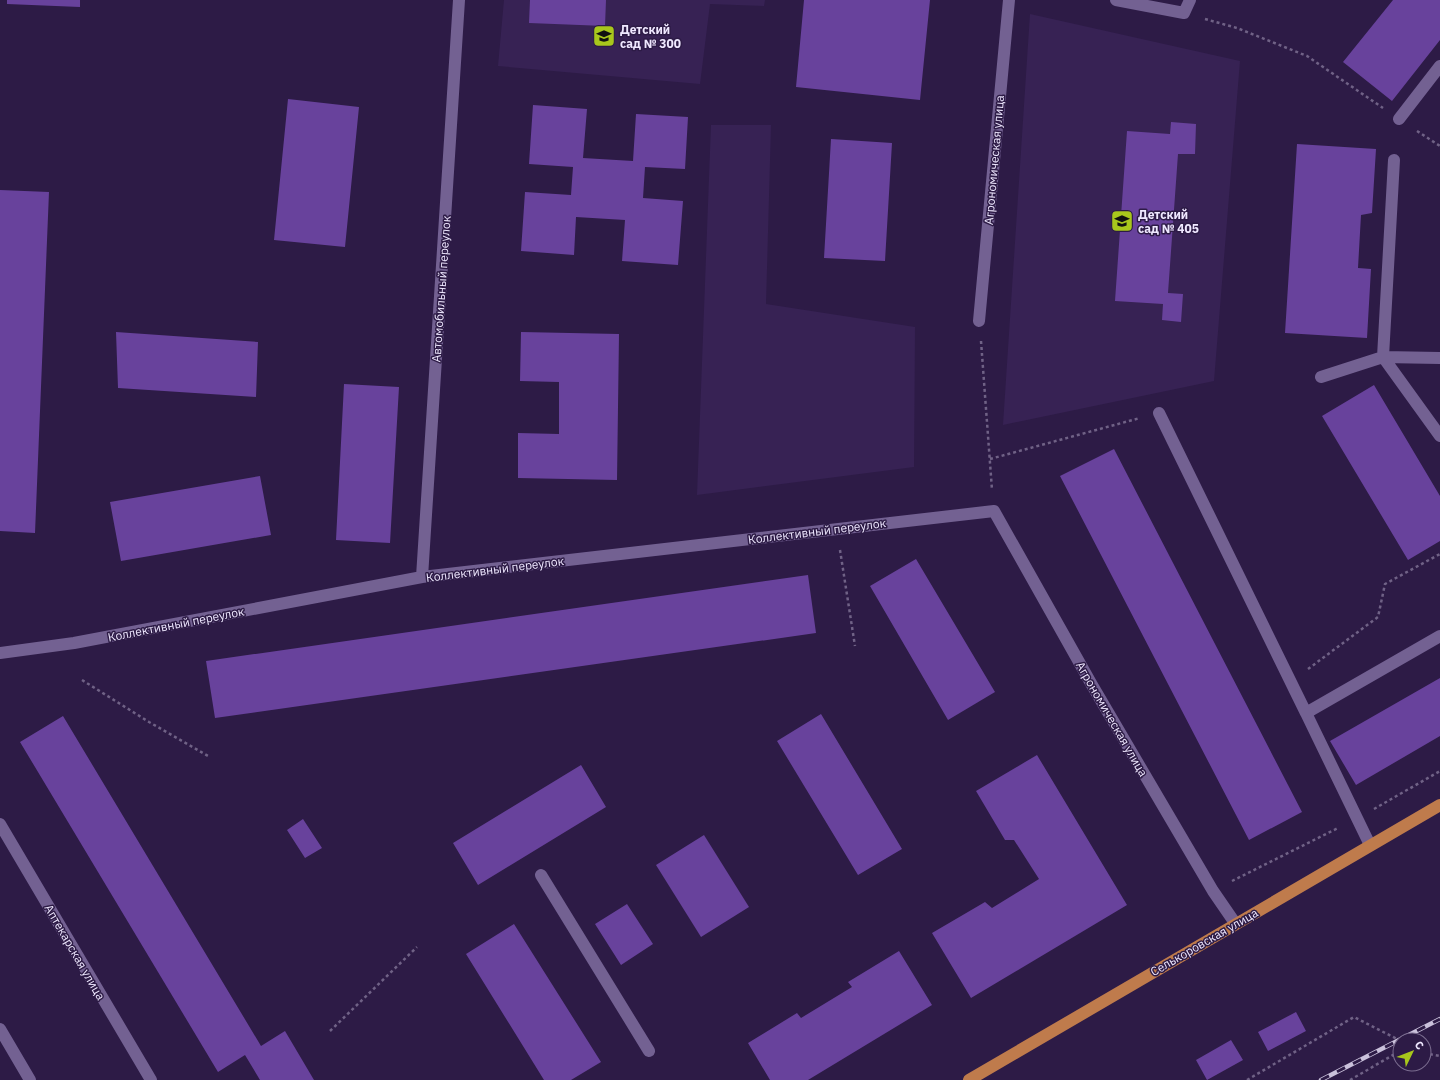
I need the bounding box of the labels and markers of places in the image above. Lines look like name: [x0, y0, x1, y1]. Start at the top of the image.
place label: Детский сад № 300: [620, 22, 681, 51]
school or university icon: Детский сад № 300: [591, 23, 617, 49]
place label: Детский сад № 405: [1138, 207, 1199, 236]
school or university icon: Детский сад № 405: [1109, 208, 1135, 234]

